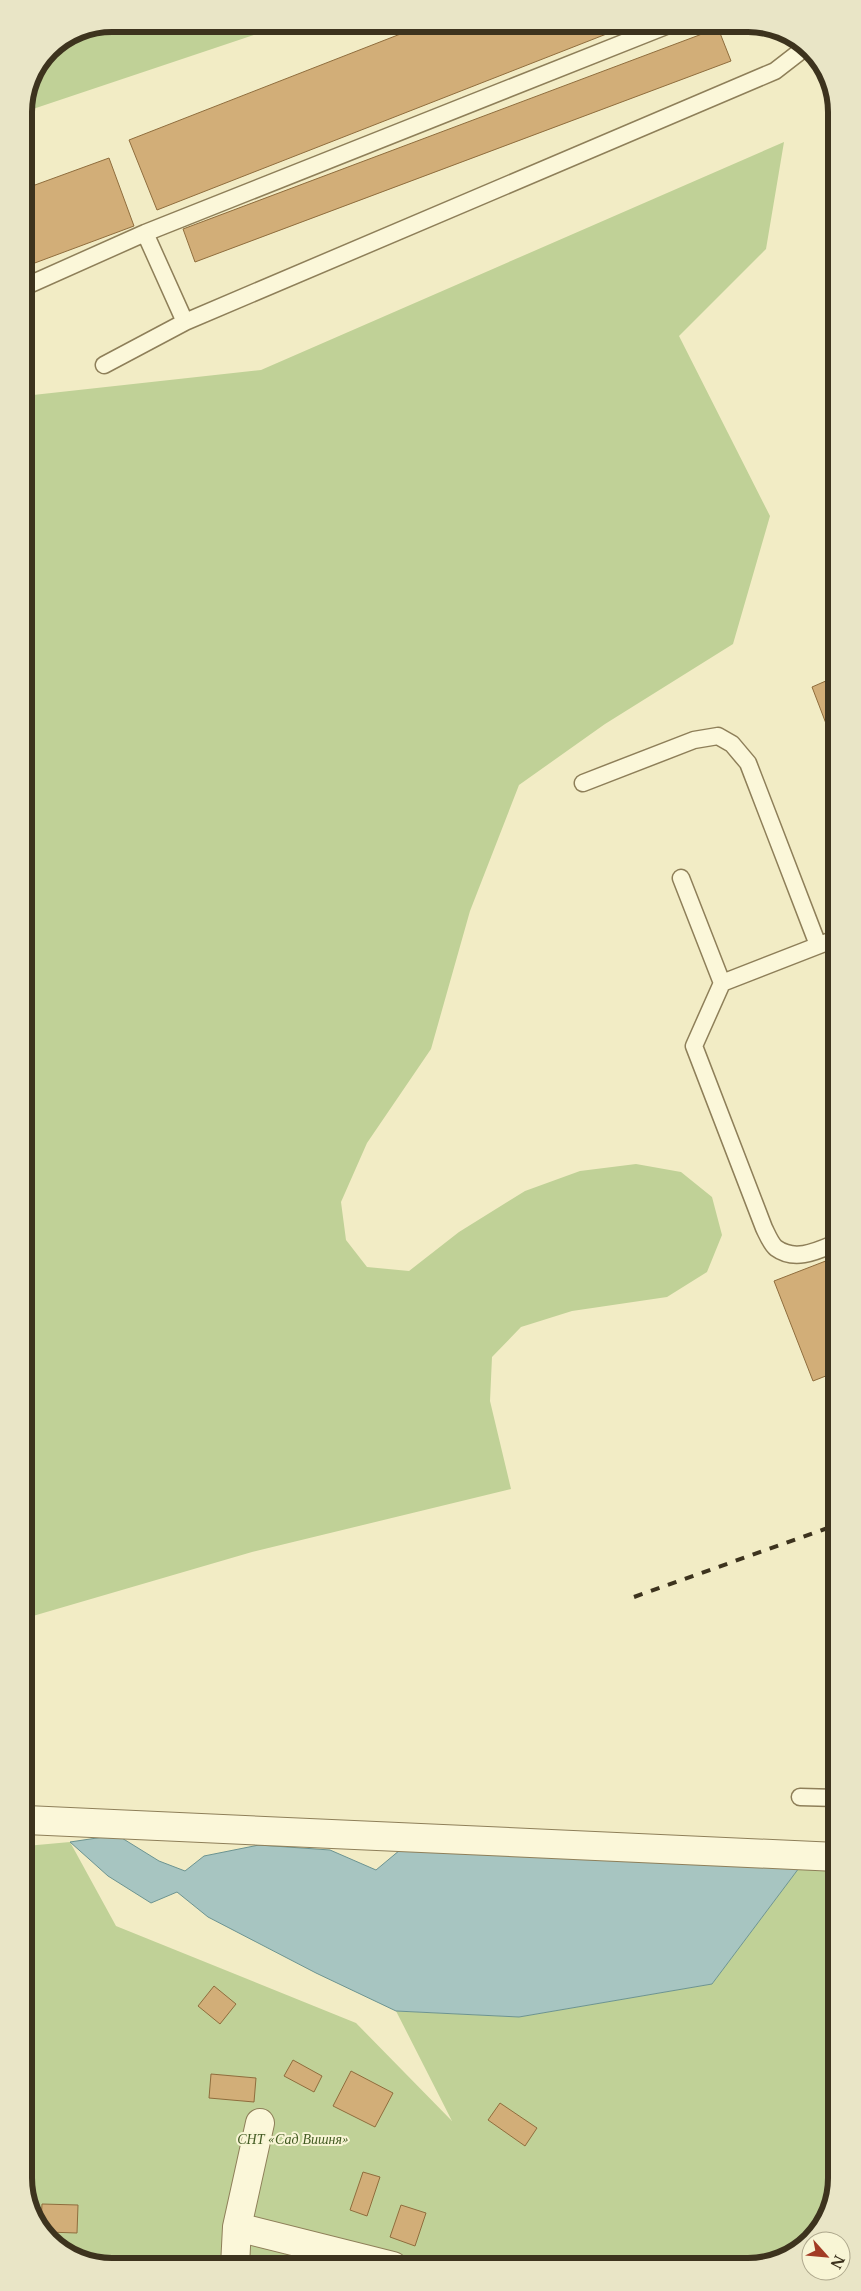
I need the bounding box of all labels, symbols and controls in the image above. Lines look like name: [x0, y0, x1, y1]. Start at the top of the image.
park label: СНТ «Сад Вишня»: [237, 2130, 349, 2148]
north arrow: [801, 2231, 851, 2281]
text: N: [827, 2252, 849, 2272]

